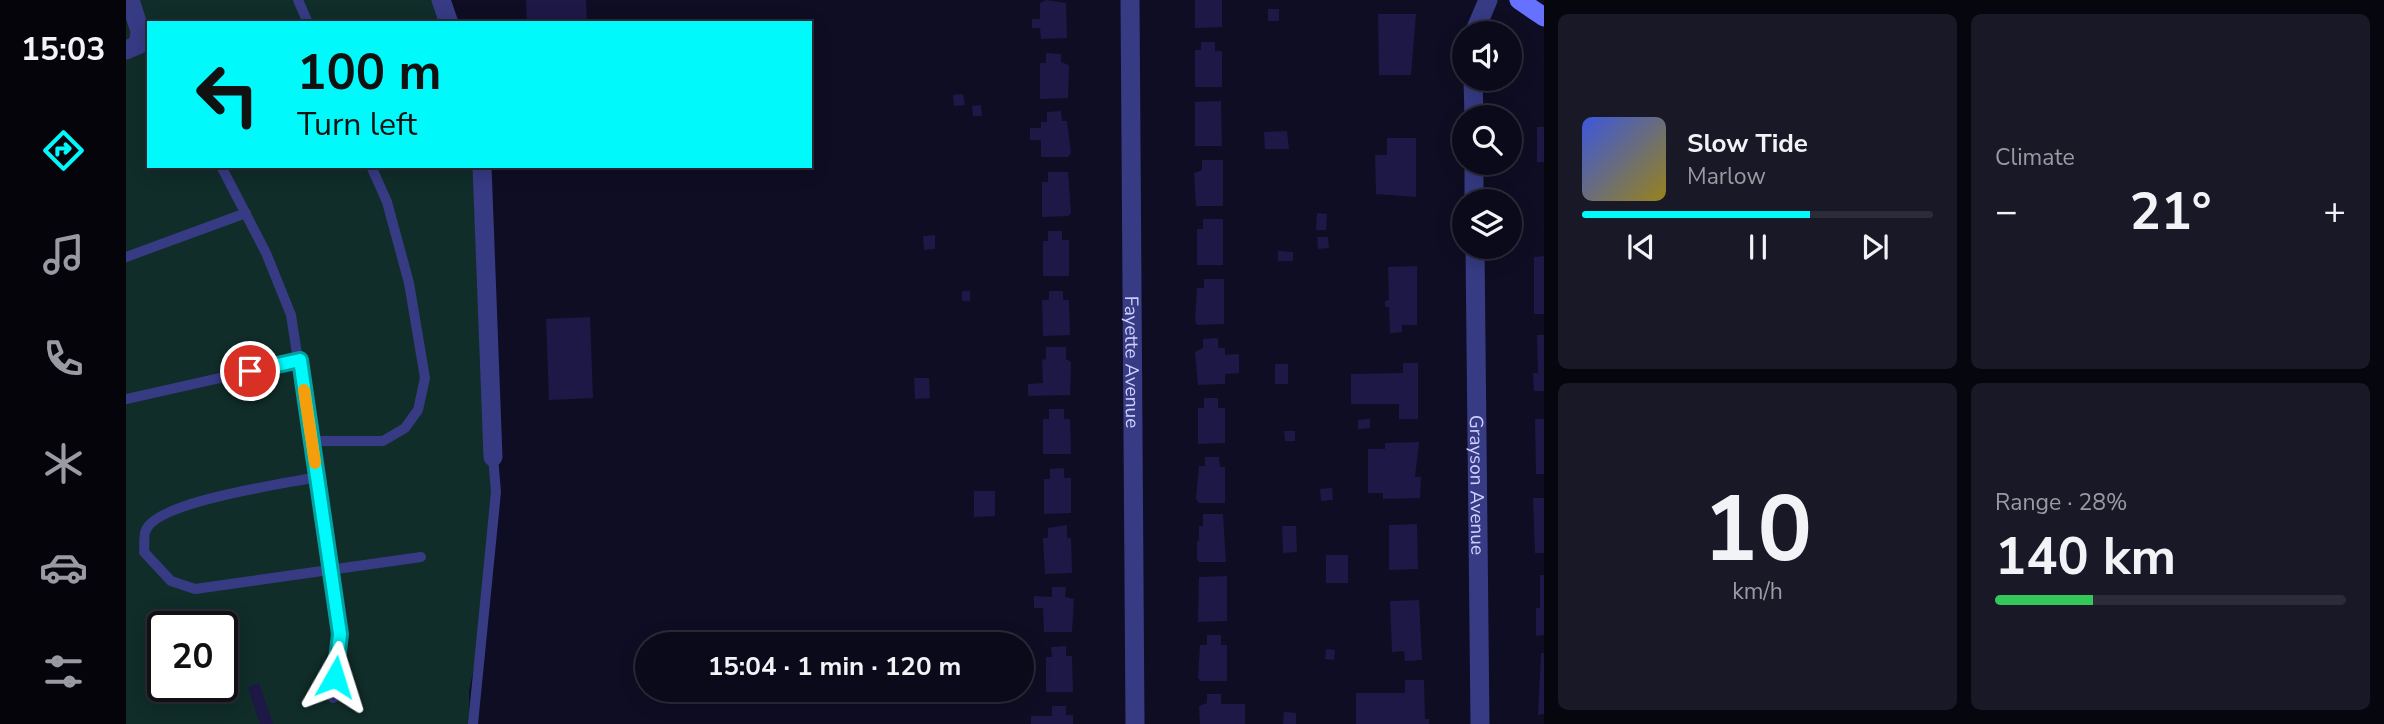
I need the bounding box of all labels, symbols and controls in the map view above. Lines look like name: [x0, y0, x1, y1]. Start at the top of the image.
map controls: [1452, 21, 1522, 259]
button: sound: [1452, 21, 1522, 91]
text: 15:03: [21, 28, 105, 71]
text: 100 m: [297, 39, 441, 106]
icon: left: [182, 49, 273, 140]
text: Turn left: [297, 103, 417, 146]
button: search: [1452, 105, 1522, 175]
icon: directions: [39, 126, 88, 175]
text: Slow Tide: [1687, 126, 1808, 161]
text: Climate: [1995, 142, 2075, 173]
text: Marlow: [1687, 161, 1766, 192]
text: 21°: [2129, 176, 2212, 247]
text: −: [1995, 186, 2018, 237]
text: +: [2323, 186, 2346, 237]
button: layers: [1452, 189, 1522, 259]
icon: previous: [1622, 228, 1660, 266]
icon: pause: [1739, 228, 1777, 266]
icon: next: [1856, 228, 1894, 266]
icon: music: [39, 230, 88, 279]
street label: Fayette Avenue: [1118, 296, 1145, 428]
icon: phone: [39, 334, 88, 383]
pin: [220, 341, 280, 401]
icon: arrive: [231, 352, 269, 390]
street label: Grayson Avenue: [1463, 415, 1490, 555]
icon: climate: [39, 439, 88, 488]
text: 10: [1703, 468, 1812, 592]
text: Range · 28%: [1995, 487, 2127, 518]
text: 140 km: [1995, 521, 2176, 592]
icon: car: [39, 543, 88, 592]
text: km/h: [1732, 576, 1783, 607]
speed limit sign: 20: [147, 611, 238, 702]
position arrow: [298, 640, 372, 714]
icon: filters: [39, 647, 88, 696]
text: 15:04 · 1 min · 120 m: [708, 649, 961, 684]

